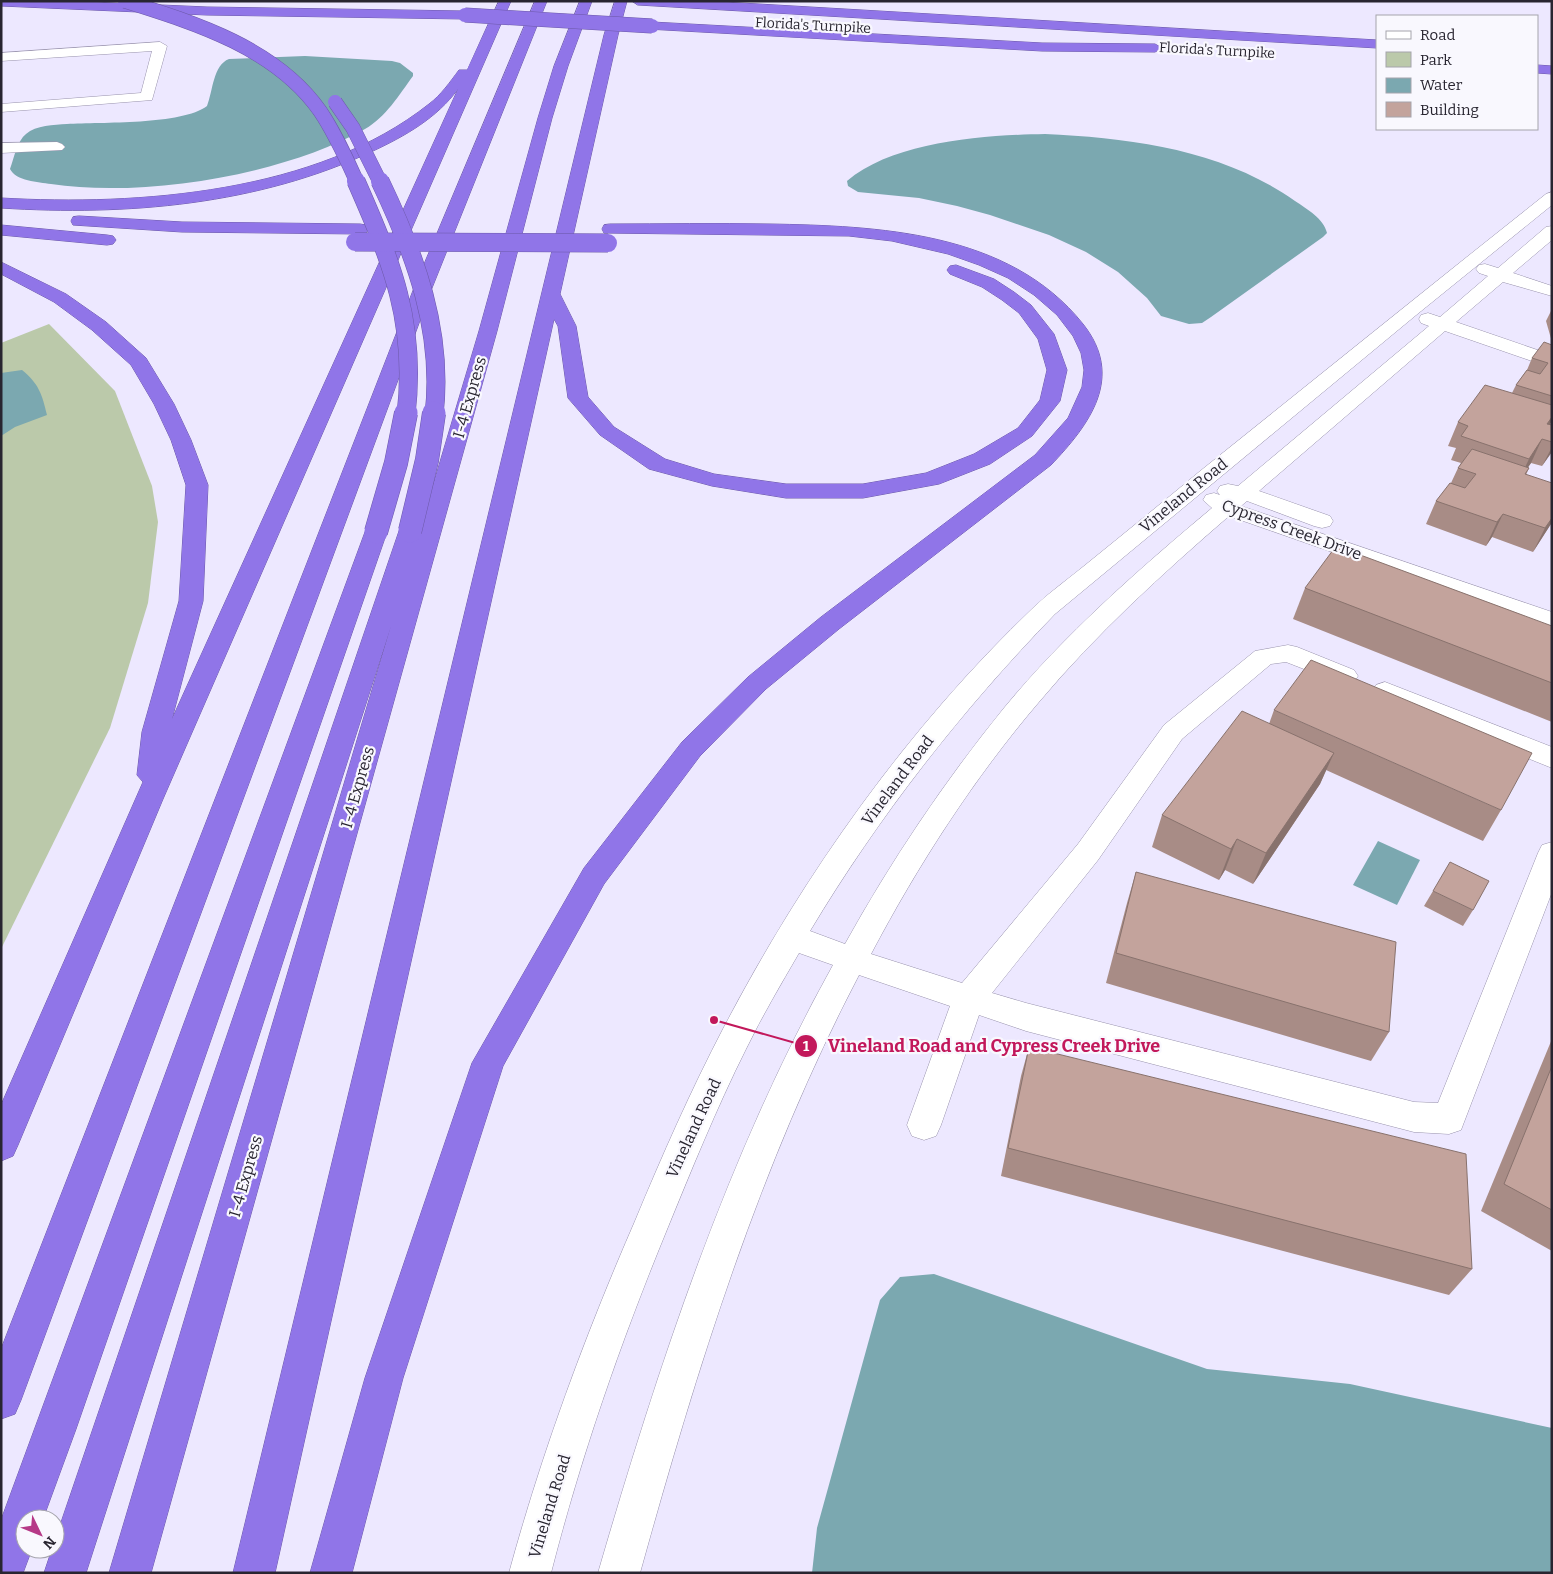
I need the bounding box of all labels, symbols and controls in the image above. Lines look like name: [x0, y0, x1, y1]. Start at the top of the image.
street label: Florida's Turnpike: [755, 14, 871, 37]
legend: [1376, 15, 1538, 130]
text: Road: [1420, 26, 1455, 44]
street label: Florida's Turnpike: [1159, 39, 1275, 62]
text: Park: [1420, 51, 1452, 69]
text: Water: [1420, 76, 1463, 94]
text: Building: [1420, 101, 1479, 119]
street label: I-4 Express: [449, 354, 490, 440]
street label: Vineland Road: [1136, 454, 1231, 537]
street label: Cypress Creek Drive: [1219, 495, 1364, 564]
street label: Vineland Road: [857, 731, 938, 829]
street label: I-4 Express: [337, 744, 378, 830]
callout: Vineland Road and Cypress Creek Drive: [793, 1030, 1171, 1063]
text: Vineland Road and Cypress Creek Drive: [828, 1035, 1160, 1057]
text: 1: [803, 1037, 810, 1055]
street label: Vineland Road: [662, 1075, 725, 1181]
street label: I-4 Express: [225, 1133, 266, 1219]
street label: Vineland Road: [525, 1451, 574, 1560]
north arrow: [15, 1509, 65, 1559]
text: N: [39, 1533, 59, 1552]

